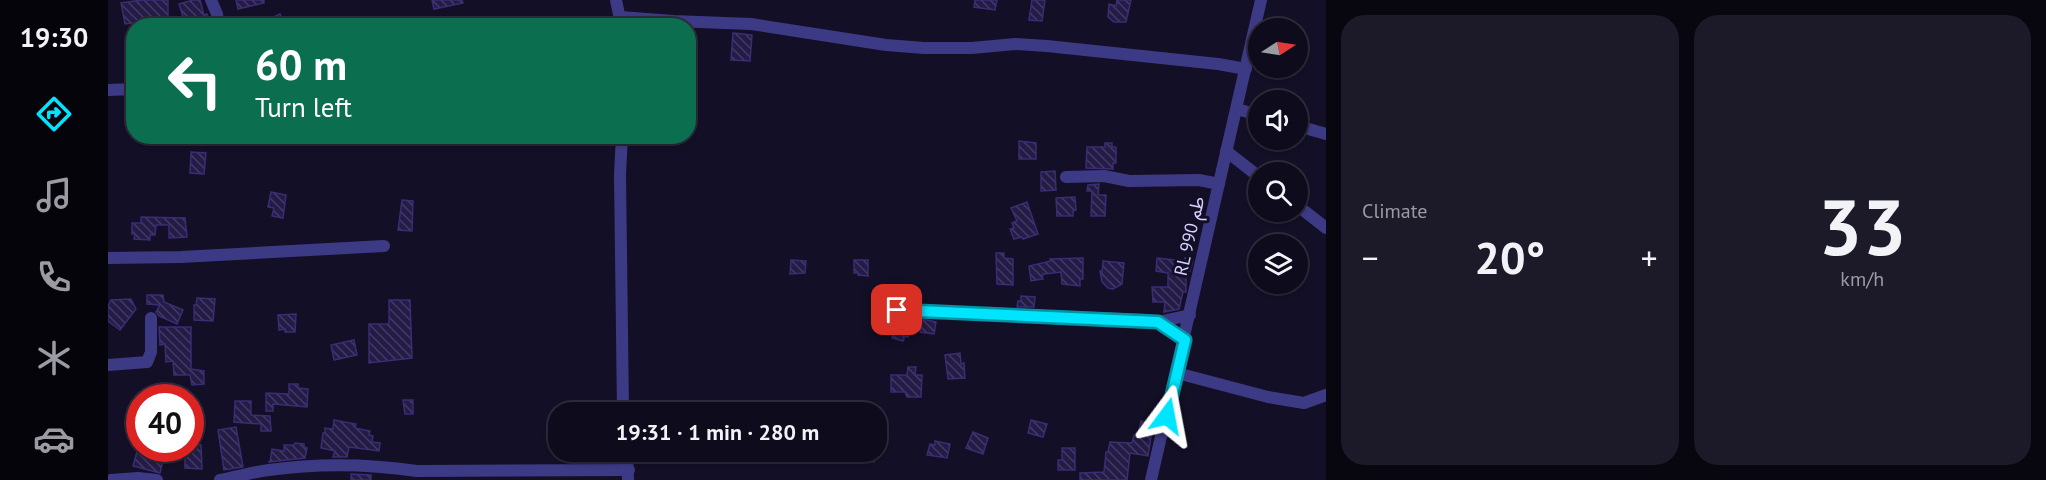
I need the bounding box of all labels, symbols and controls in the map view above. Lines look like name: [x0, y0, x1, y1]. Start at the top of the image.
north arrow: [1248, 18, 1308, 78]
map controls: [1248, 18, 1308, 294]
text: 19:30: [20, 20, 88, 54]
text: 60 m: [255, 37, 347, 92]
icon: left: [156, 42, 234, 120]
text: Turn left: [255, 90, 352, 124]
button: sound: [1248, 90, 1308, 150]
icon: directions: [33, 93, 75, 135]
button: search: [1248, 162, 1308, 222]
icon: music: [33, 174, 75, 216]
text: 33: [1818, 176, 1906, 277]
street label: RL طم 990: [1169, 194, 1211, 278]
text: Climate: [1362, 198, 1428, 224]
text: 20°: [1474, 228, 1545, 286]
button: layers: [1248, 234, 1308, 294]
text: −: [1362, 236, 1379, 279]
text: +: [1641, 236, 1657, 279]
icon: phone: [33, 256, 75, 298]
text: km/h: [1840, 266, 1884, 292]
pin: [871, 284, 922, 335]
icon: arrive: [880, 293, 913, 326]
icon: climate: [33, 337, 75, 379]
speed limit sign: 40: [126, 384, 204, 462]
position arrow: [1135, 384, 1199, 448]
icon: car: [33, 418, 75, 460]
text: 19:31 · 1 min · 280 m: [616, 418, 819, 446]

